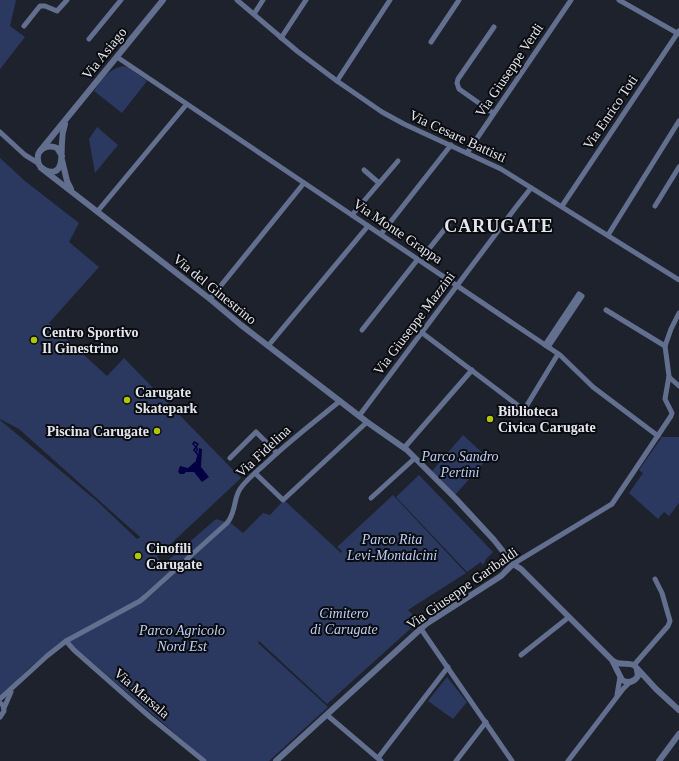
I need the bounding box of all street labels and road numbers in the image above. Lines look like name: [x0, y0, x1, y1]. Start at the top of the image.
street label: Via Giuseppe Verdi: [473, 21, 546, 120]
street label: Via Asiago: [79, 25, 130, 82]
street label: Via Enrico Toti: [580, 72, 641, 152]
street label: Via Cesare Battisti: [407, 107, 509, 165]
street label: Via Monte Grappa: [350, 196, 446, 267]
street label: Via del Ginestrino: [170, 251, 259, 327]
street label: Via Giuseppe Mazzini: [371, 269, 458, 378]
street label: Via Fidelina: [233, 422, 294, 480]
street label: Via Giuseppe Garibaldi: [404, 544, 521, 632]
street label: Via Marsala: [111, 665, 173, 722]

